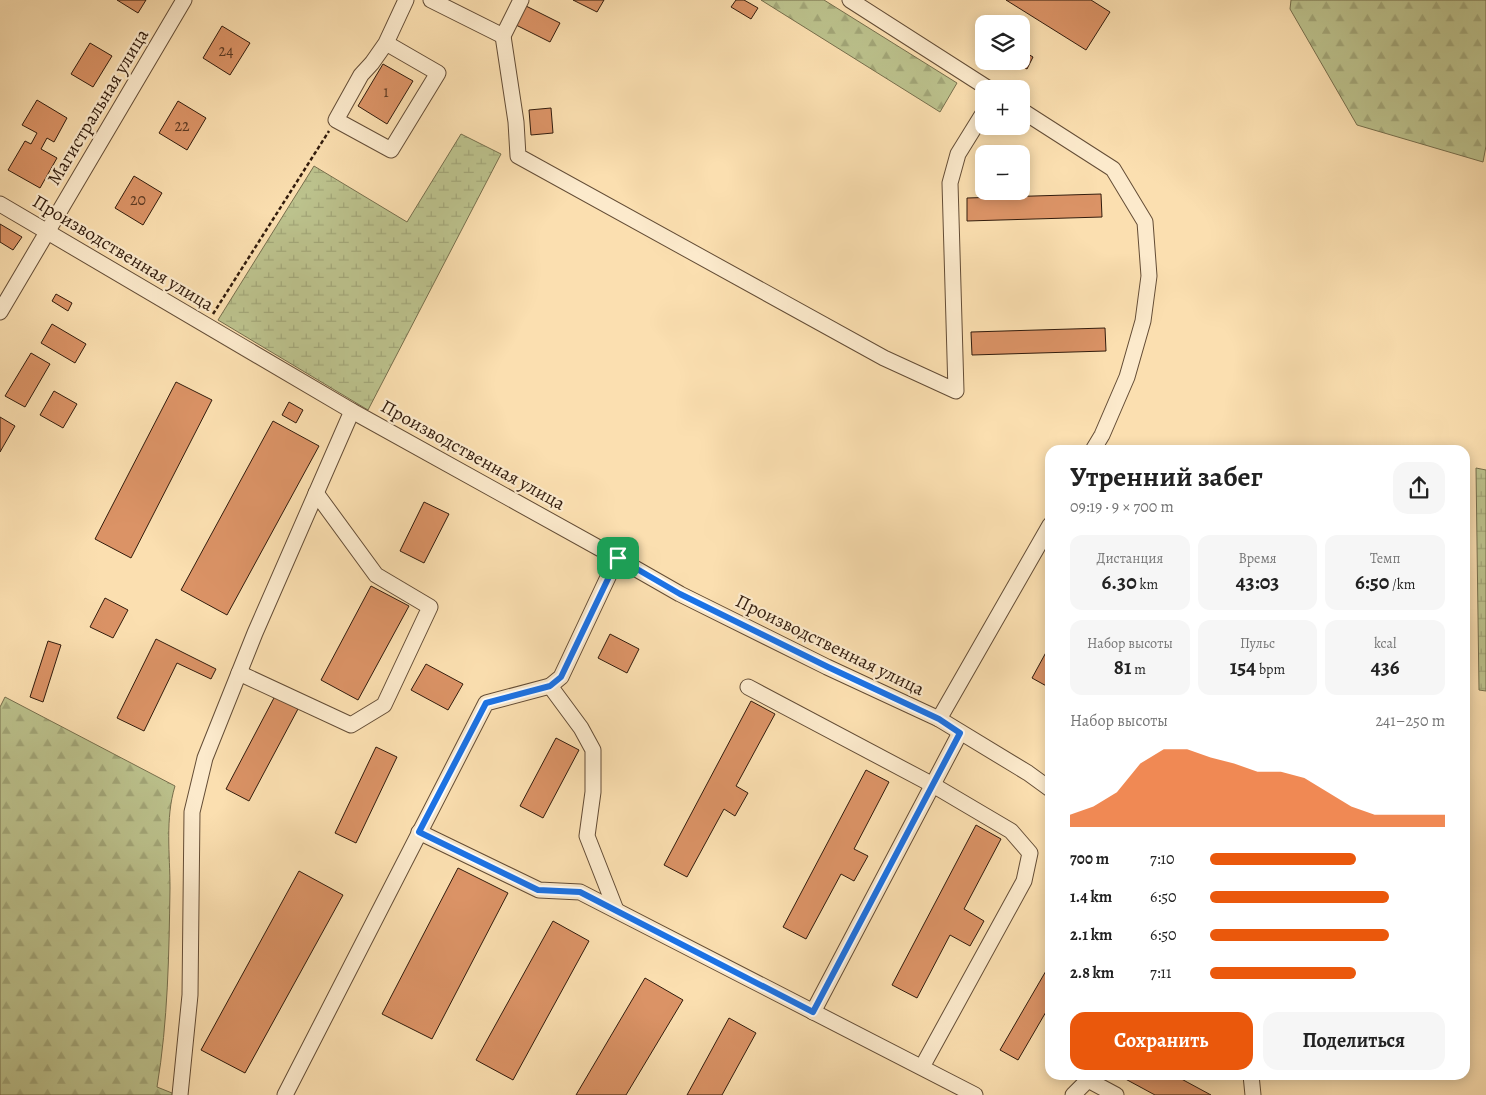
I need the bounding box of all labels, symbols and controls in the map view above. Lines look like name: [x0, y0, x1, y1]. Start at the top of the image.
map controls: [975, 15, 1030, 200]
button: layers: [975, 15, 1030, 70]
street label: Магистральная улица: [41, 24, 155, 190]
house number: 24: [219, 40, 233, 62]
button: +: [975, 80, 1030, 135]
house number: 1: [383, 81, 389, 103]
house number: 22: [174, 115, 190, 137]
button: −: [975, 145, 1030, 200]
street label: Производственная улица: [28, 189, 219, 318]
house number: 20: [130, 189, 146, 211]
street label: Производственная улица: [376, 393, 570, 517]
text: Утренний забег: [1070, 458, 1263, 496]
button: share: [1393, 462, 1445, 514]
text: 09:19 · 9 × 700 m: [1070, 496, 1174, 518]
pin: [597, 537, 639, 579]
icon: arrive: [604, 544, 632, 572]
text: Дистанция: [1096, 549, 1163, 568]
text: Время: [1238, 549, 1277, 568]
text: Темп: [1370, 549, 1400, 568]
text: 6.30: [1102, 568, 1137, 596]
text: 43:03: [1236, 568, 1279, 596]
text: 6:50: [1355, 568, 1389, 596]
text: km: [1137, 575, 1158, 594]
text: /km: [1389, 575, 1415, 594]
street label: Производственная улица: [731, 588, 929, 702]
text: Набор высоты: [1087, 634, 1173, 653]
text: Пульс: [1240, 634, 1275, 653]
text: kcal: [1374, 634, 1396, 653]
text: 81: [1114, 653, 1131, 681]
text: 154: [1230, 653, 1256, 681]
text: 436: [1371, 653, 1400, 681]
text: m: [1131, 660, 1146, 679]
text: bpm: [1256, 660, 1285, 679]
text: Набор высоты: [1070, 710, 1168, 732]
text: 241–250 m: [1375, 710, 1445, 732]
text: 700 m: [1070, 848, 1109, 870]
text: 7:10: [1150, 848, 1175, 870]
text: 1.4 km: [1070, 886, 1112, 908]
text: 6:50: [1150, 886, 1177, 908]
text: 2.1 km: [1070, 924, 1112, 946]
text: 6:50: [1150, 924, 1177, 946]
text: 2.8 km: [1070, 962, 1114, 984]
text: 7:11: [1150, 962, 1171, 984]
button: Сохранить: [1070, 1012, 1253, 1070]
button: Поделиться: [1263, 1012, 1445, 1070]

